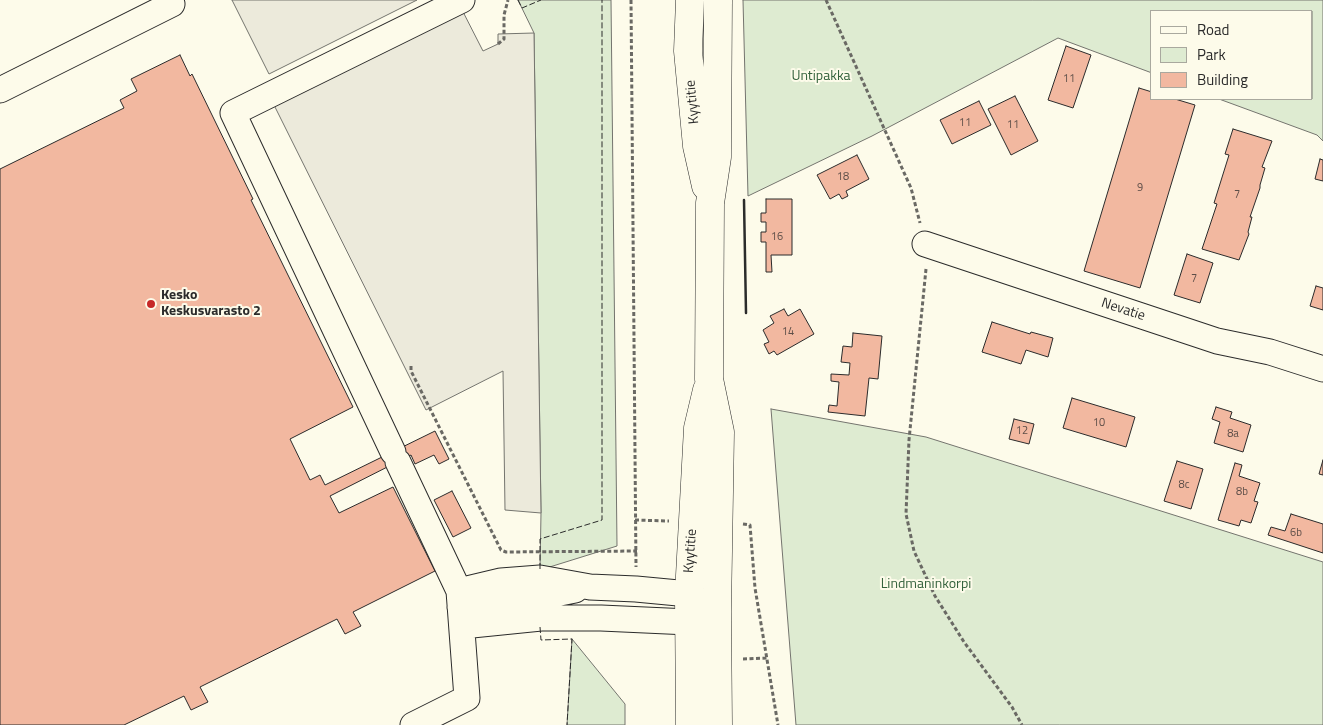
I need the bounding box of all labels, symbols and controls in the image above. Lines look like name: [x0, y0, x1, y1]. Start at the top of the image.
legend: [1150, 10, 1313, 100]
text: Road: [1197, 18, 1229, 41]
text: Park: [1197, 43, 1226, 66]
text: Building: [1197, 68, 1248, 91]
park label: Untipakka: [791, 69, 851, 85]
house number: 11: [1063, 72, 1075, 86]
street label: Kyytitie: [683, 79, 703, 125]
house number: 11: [959, 116, 971, 130]
house number: 11: [1007, 118, 1019, 132]
house number: 18: [837, 170, 849, 184]
house number: 9: [1137, 181, 1143, 195]
house number: 7: [1234, 188, 1240, 202]
house number: 16: [771, 230, 783, 244]
house number: 7: [1191, 272, 1197, 286]
place label: Kesko Keskusvarasto 2: [161, 288, 261, 321]
street label: Nevatie: [1099, 295, 1147, 325]
marker: Kesko Keskusvarasto 2: [145, 298, 157, 310]
house number: 14: [782, 325, 794, 339]
house number: 10: [1093, 416, 1105, 430]
house number: 12: [1016, 424, 1028, 438]
house number: 8a: [1227, 427, 1239, 441]
house number: 8c: [1179, 478, 1189, 492]
house number: 8b: [1236, 485, 1248, 499]
house number: 6b: [1290, 526, 1302, 540]
street label: Kyytitie: [681, 528, 701, 574]
park label: Lindmaninkorpi: [881, 577, 971, 593]

